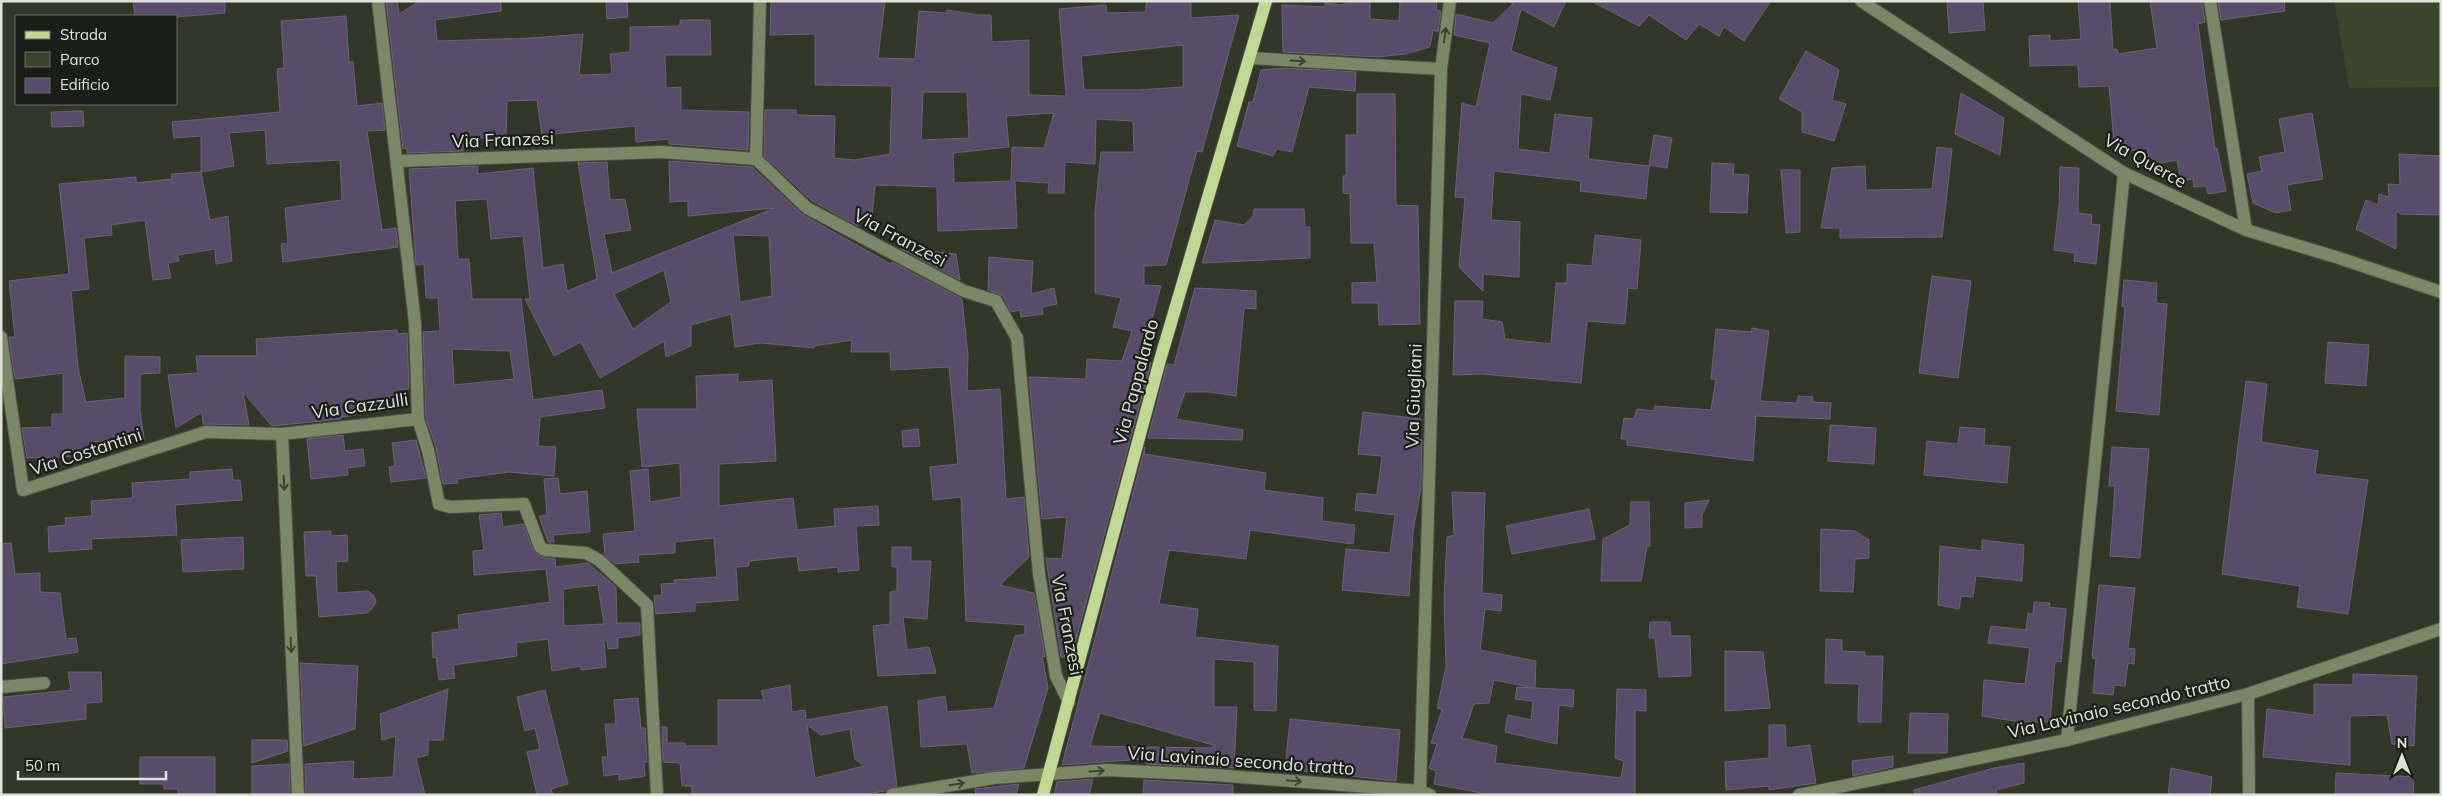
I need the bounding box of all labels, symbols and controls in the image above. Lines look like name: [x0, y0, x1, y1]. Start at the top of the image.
legend: [15, 15, 178, 105]
text: Strada: [60, 25, 107, 44]
one-way arrow: [1440, 28, 1450, 44]
text: Parco: [60, 50, 100, 69]
one-way arrow: [1290, 56, 1306, 65]
text: Edificio: [60, 75, 110, 94]
street label: Via Franzesi: [451, 126, 554, 153]
street label: Via Querce: [2100, 128, 2191, 193]
street label: Via Franzesi: [850, 203, 951, 272]
street label: Via Pappalardo: [1108, 316, 1163, 447]
street label: Via Giugliani: [1400, 343, 1427, 449]
street label: Via Cazzulli: [310, 387, 410, 424]
street label: Via Costantini: [27, 423, 145, 480]
one-way arrow: [279, 474, 289, 490]
street label: Via Franzesi: [1046, 573, 1089, 677]
one-way arrow: [287, 637, 296, 653]
street label: Via Lavinaio secondo tratto: [2005, 670, 2232, 743]
north arrow: [2377, 731, 2427, 781]
text: N: [2397, 734, 2407, 752]
street label: Via Lavinaio secondo tratto: [1127, 741, 1355, 780]
scale bar: [18, 748, 165, 780]
text: 50 m: [25, 756, 60, 775]
one-way arrow: [1089, 766, 1105, 775]
one-way arrow: [1286, 777, 1302, 786]
one-way arrow: [949, 779, 965, 789]

